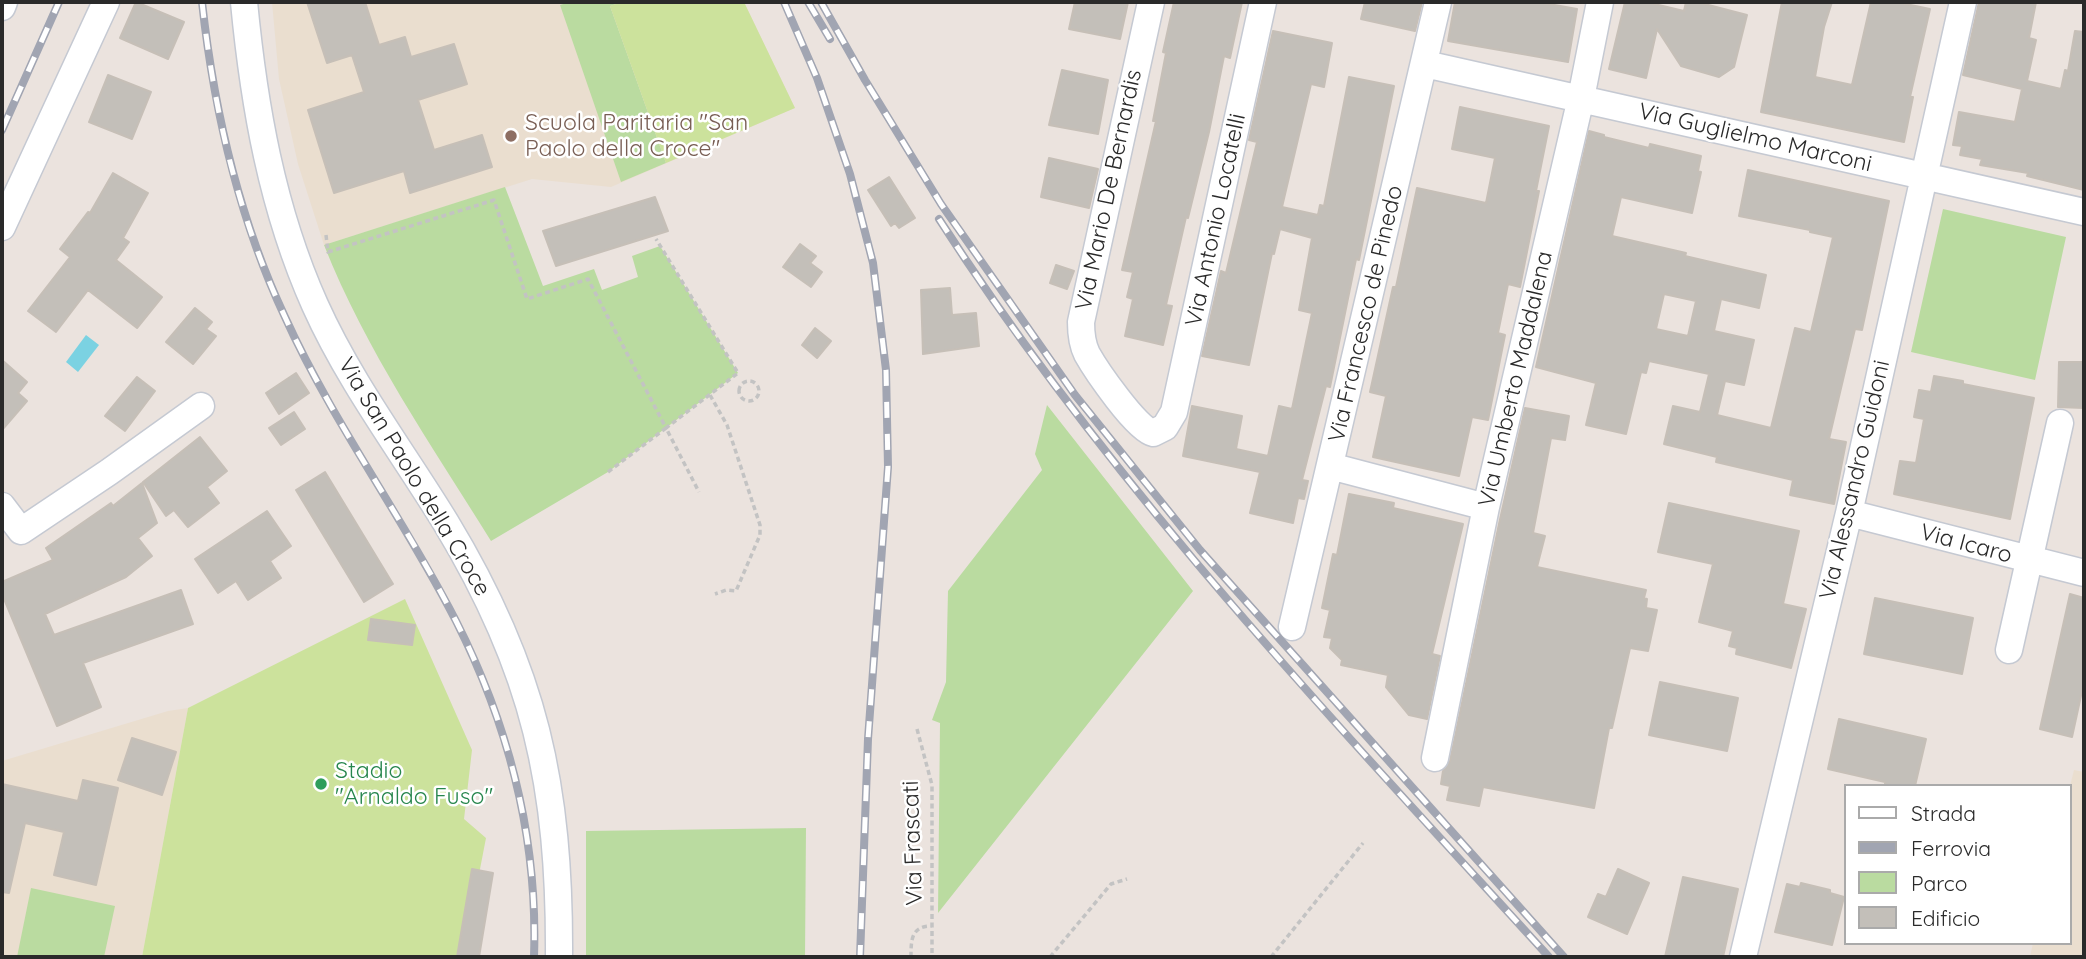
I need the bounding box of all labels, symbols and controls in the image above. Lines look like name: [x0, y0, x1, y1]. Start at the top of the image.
street label: Via Mario De Bernardis: [1070, 67, 1148, 313]
street label: Via Guglielmo Marconi: [1636, 98, 1874, 178]
place label: Scuola Paritaria "San Paolo della Croce": [525, 109, 748, 163]
street label: Via Antonio Locatelli: [1180, 111, 1252, 329]
marker: Scuola Paritaria "San Paolo della Croce": [503, 128, 519, 144]
street label: Via Francesco de Pinedo: [1323, 183, 1409, 445]
street label: Via Umberto Maddalena: [1473, 248, 1559, 510]
street label: Via San Paolo della Croce: [332, 353, 496, 601]
street label: Via Alessandro Guidoni: [1814, 358, 1896, 602]
street label: Via Icaro: [1917, 518, 2015, 570]
place label: Stadio "Arnaldo Fuso": [335, 757, 493, 811]
marker: Stadio "Arnaldo Fuso": [313, 776, 329, 792]
street label: Via Frascati: [897, 780, 929, 906]
legend: [1844, 784, 2072, 945]
text: Strada: [1911, 800, 1976, 826]
text: Ferrovia: [1911, 835, 1991, 861]
text: Parco: [1911, 870, 1967, 896]
text: Edificio: [1911, 905, 1980, 931]

